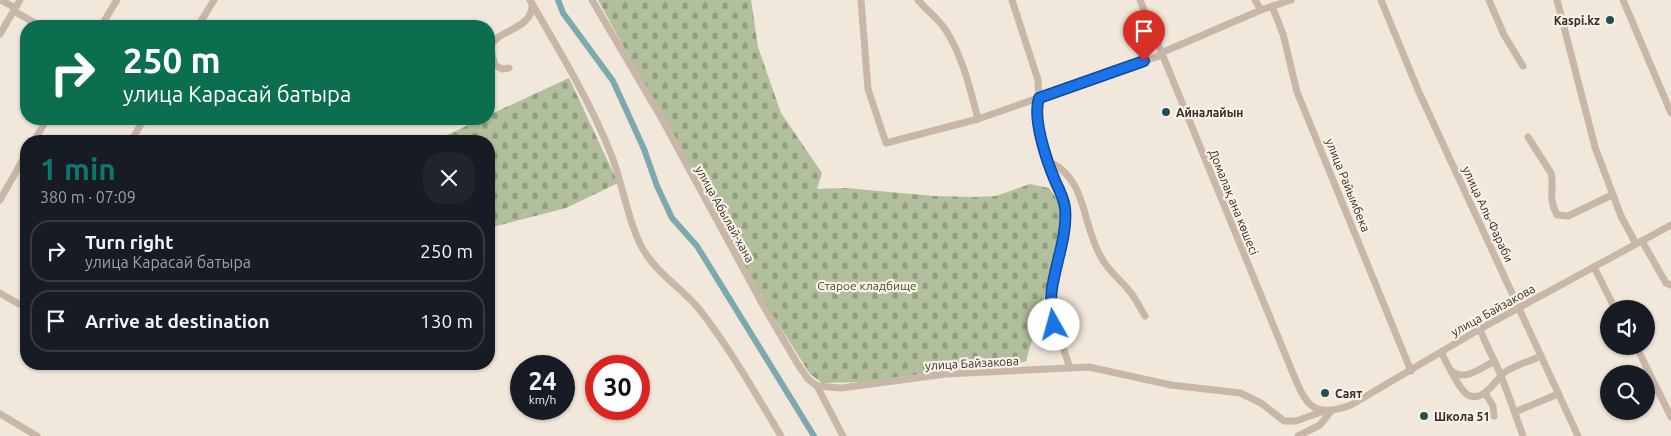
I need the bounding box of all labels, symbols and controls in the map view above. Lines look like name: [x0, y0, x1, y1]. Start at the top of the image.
pin: [1123, 10, 1165, 61]
place label: Kaspi.kz: [1554, 14, 1600, 27]
marker: Kaspi.kz: [1604, 14, 1616, 26]
icon: arrive: [1130, 17, 1158, 45]
icon: right: [40, 40, 105, 105]
text: 250 m: [123, 40, 221, 80]
text: улица Карасай батыра: [123, 81, 351, 106]
marker: Айналайын: [1160, 106, 1172, 118]
place label: Айналайын: [1176, 106, 1243, 119]
street label: улица Райымбека: [1323, 136, 1373, 234]
street label: Домалақ ана көшесі: [1207, 147, 1261, 257]
text: 1 min: [40, 152, 116, 186]
button: close: [423, 152, 475, 204]
street label: улица Абылай-хана: [693, 163, 757, 265]
street label: улица Аль-Фараби: [1460, 164, 1516, 264]
text: 380 m · 07:09: [40, 188, 136, 206]
text: Turn right: [85, 231, 173, 253]
icon: right: [42, 237, 70, 265]
text: 250 m: [420, 240, 473, 262]
text: улица Карасай батыра: [85, 253, 251, 271]
park label: Старое кладбище: [817, 279, 917, 292]
street label: улица Байзакова: [1449, 282, 1537, 338]
position arrow: [1027, 298, 1079, 350]
map controls: [1600, 300, 1655, 420]
button: sound: [1600, 300, 1655, 355]
icon: arrive: [42, 307, 70, 335]
text: Arrive at destination: [85, 310, 270, 332]
text: 130 m: [420, 310, 473, 332]
street label: улица Байзакова: [925, 354, 1019, 372]
speed limit sign: 30: [585, 355, 650, 420]
button: search: [1600, 365, 1655, 420]
text: 24: [528, 367, 557, 395]
marker: Саят: [1319, 387, 1331, 399]
place label: Саят: [1335, 387, 1362, 400]
text: km/h: [529, 393, 556, 406]
marker: Школа 51: [1418, 410, 1430, 422]
place label: Школа 51: [1434, 410, 1490, 423]

